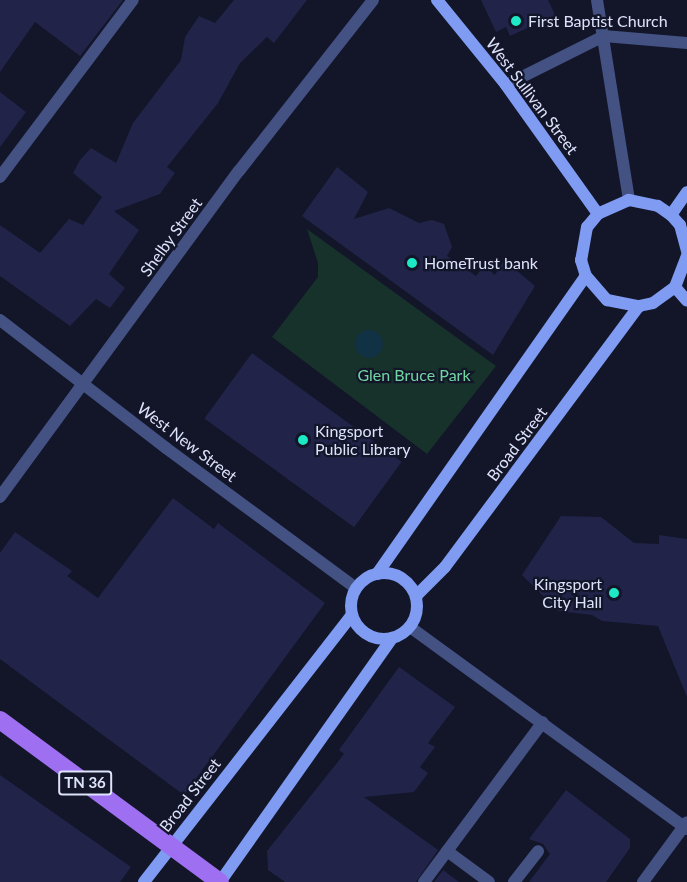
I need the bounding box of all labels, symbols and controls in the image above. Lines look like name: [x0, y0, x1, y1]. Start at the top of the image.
place label: First Baptist Church: [528, 11, 668, 31]
marker: First Baptist Church: [509, 14, 523, 28]
street label: West Sullivan Street: [482, 34, 582, 158]
street label: Shelby Street: [136, 194, 206, 280]
place label: HomeTrust bank: [424, 253, 538, 273]
marker: HomeTrust bank: [405, 256, 419, 270]
park label: Glen Bruce Park: [357, 365, 471, 385]
street label: West New Street: [133, 398, 241, 486]
street label: Broad Street: [483, 403, 551, 485]
place label: Kingsport Public Library: [315, 421, 411, 459]
marker: Kingsport Public Library: [296, 433, 310, 447]
place label: Kingsport City Hall: [534, 574, 602, 612]
marker: Kingsport City Hall: [607, 586, 621, 600]
street label: Broad Street: [155, 754, 225, 836]
road number: TN 36: [58, 771, 112, 795]

